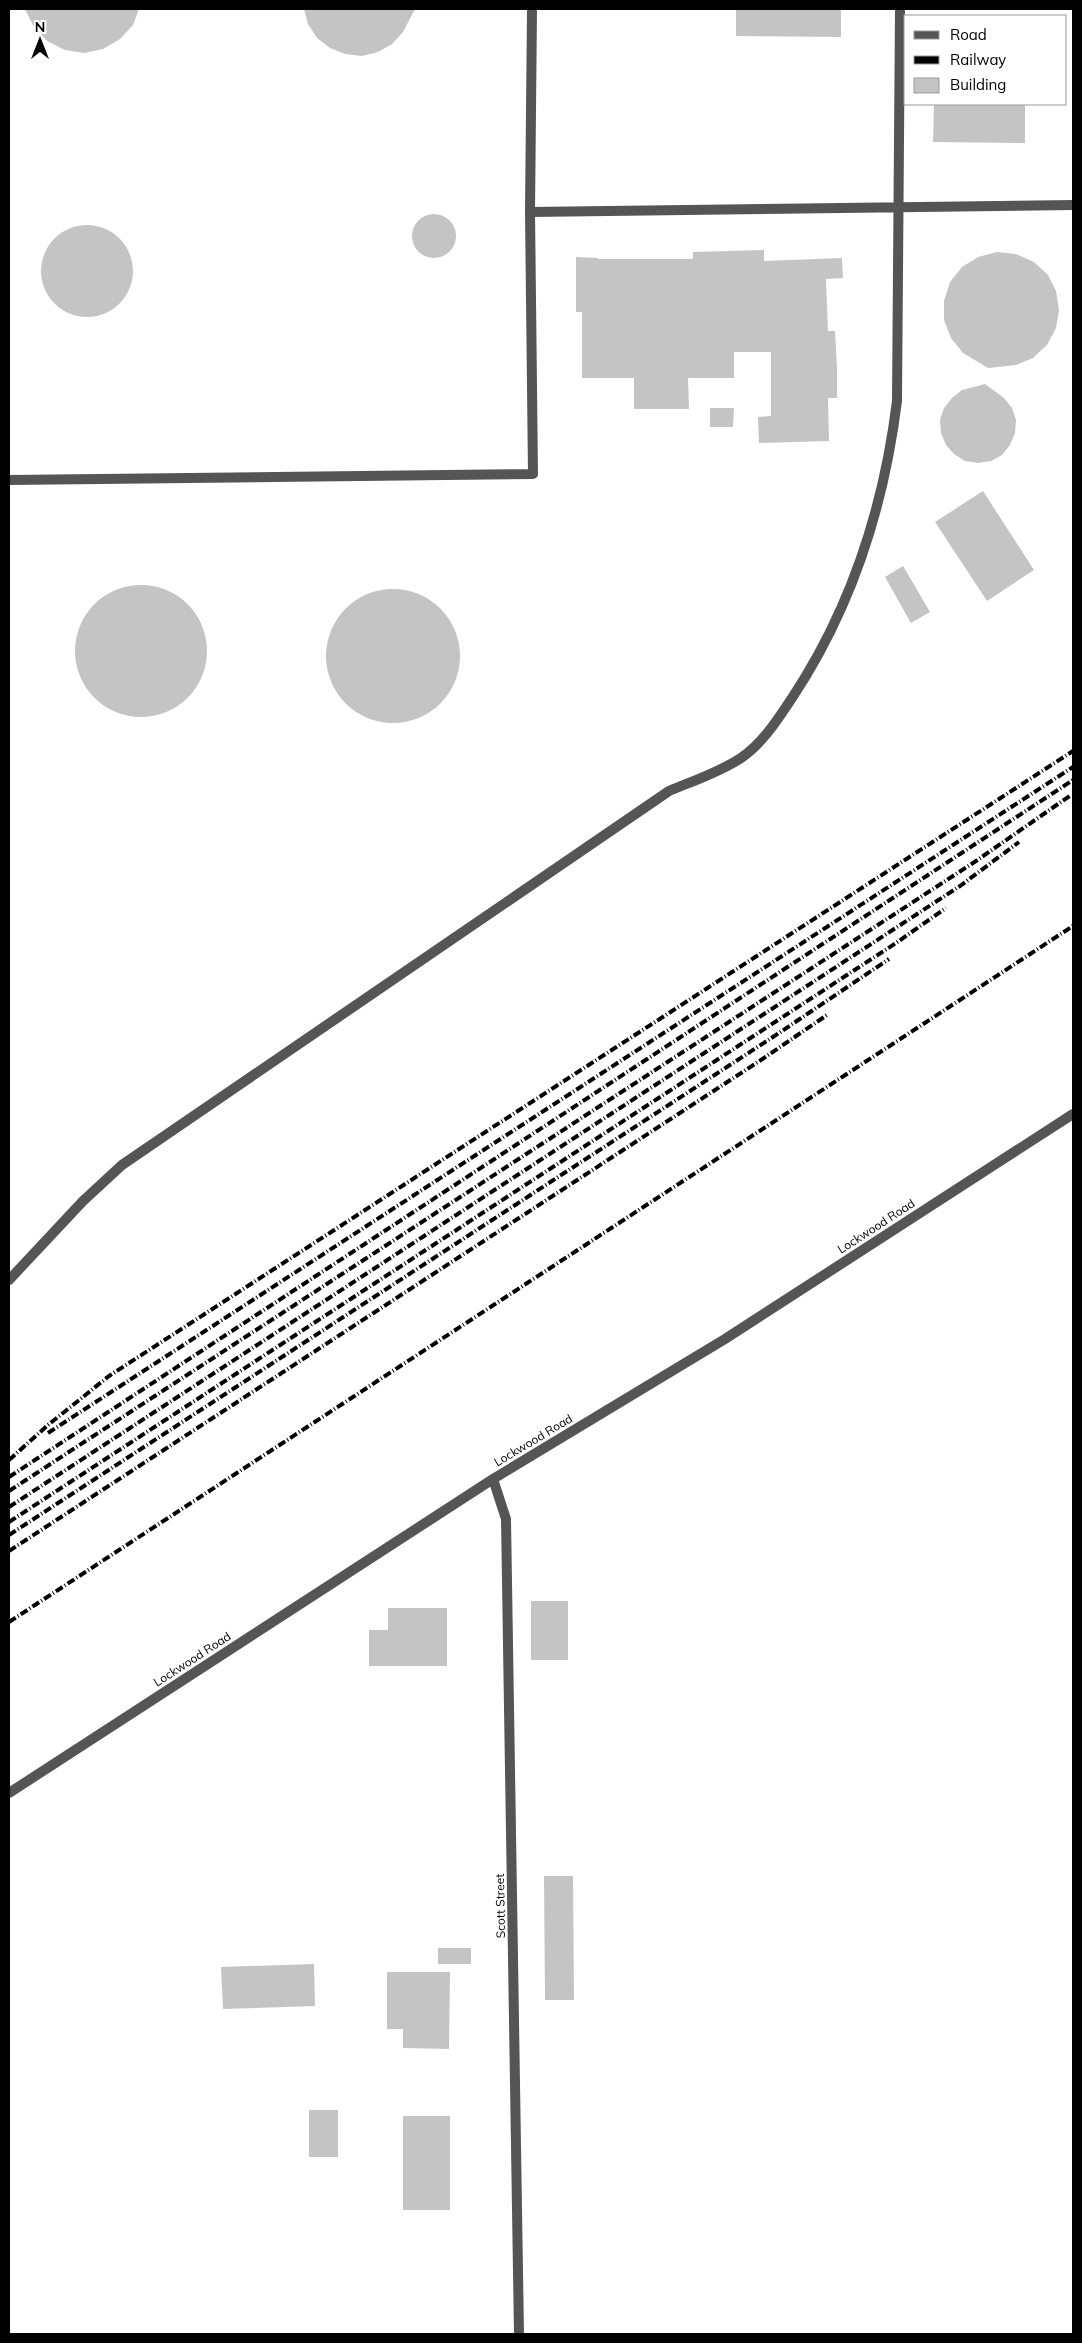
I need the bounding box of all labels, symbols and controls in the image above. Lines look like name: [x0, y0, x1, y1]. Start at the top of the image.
north arrow: [15, 15, 65, 65]
legend: [904, 15, 1067, 105]
text: N: [35, 18, 45, 36]
text: Road: [950, 25, 987, 44]
text: Railway: [950, 50, 1006, 69]
text: Building: [950, 75, 1006, 94]
street label: Lockwood Road: [835, 1195, 917, 1257]
street label: Lockwood Road: [491, 1411, 575, 1469]
street label: Lockwood Road: [151, 1628, 233, 1690]
street label: Scott Street: [492, 1874, 508, 1938]

